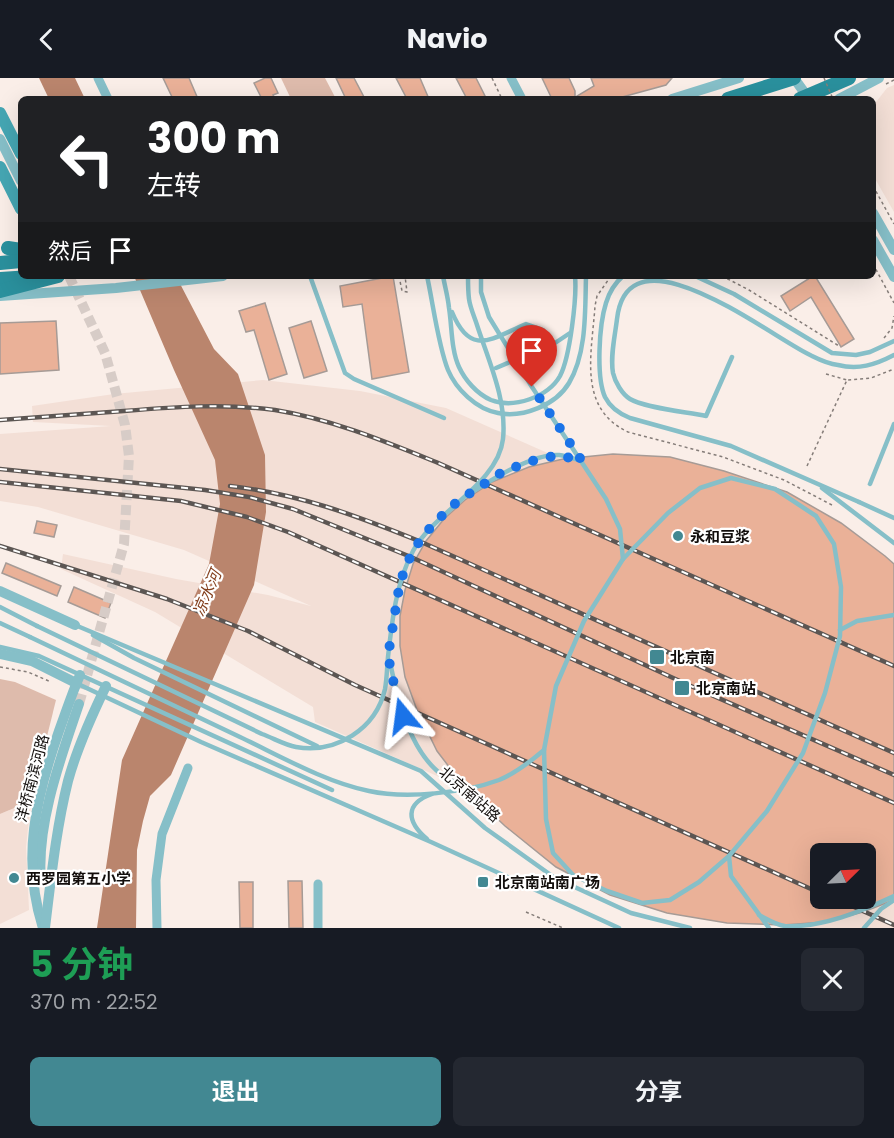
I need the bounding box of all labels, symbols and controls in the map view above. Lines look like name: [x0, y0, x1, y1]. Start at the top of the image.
text: Navio: [407, 20, 487, 57]
icon: back: [30, 23, 63, 56]
icon: heart: [831, 23, 864, 56]
text: 300 m: [147, 109, 281, 168]
icon: left: [48, 120, 126, 198]
text: 左转: [147, 167, 201, 204]
icon: arrive: [104, 234, 137, 267]
text: 然后: [48, 236, 92, 267]
pin: [506, 325, 557, 387]
icon: arrive: [515, 334, 548, 367]
place label: 永和豆浆: [690, 526, 750, 547]
marker: 永和豆浆: [671, 529, 685, 543]
water label: 凉水河: [187, 564, 228, 620]
place label: 北京南: [670, 647, 715, 668]
marker: 北京南: [648, 648, 666, 666]
place label: 北京南站: [696, 678, 756, 699]
marker: 北京南站: [673, 679, 691, 697]
position arrow: [371, 684, 435, 748]
street label: 洋桥南滨河路: [10, 732, 54, 824]
street label: 北京南站路: [435, 761, 505, 827]
north arrow: [810, 843, 876, 909]
map controls: [810, 843, 876, 909]
place label: 西罗园第五小学: [26, 868, 131, 889]
marker: 西罗园第五小学: [7, 871, 21, 885]
place label: 北京南站南广场: [495, 872, 600, 893]
marker: 北京南站南广场: [476, 875, 490, 889]
text: 5 分钟: [30, 939, 133, 990]
button: close: [801, 948, 864, 1011]
text: 370 m · 22:52: [30, 988, 157, 1016]
button: 退出: [30, 1057, 441, 1126]
button: 分享: [453, 1057, 864, 1126]

